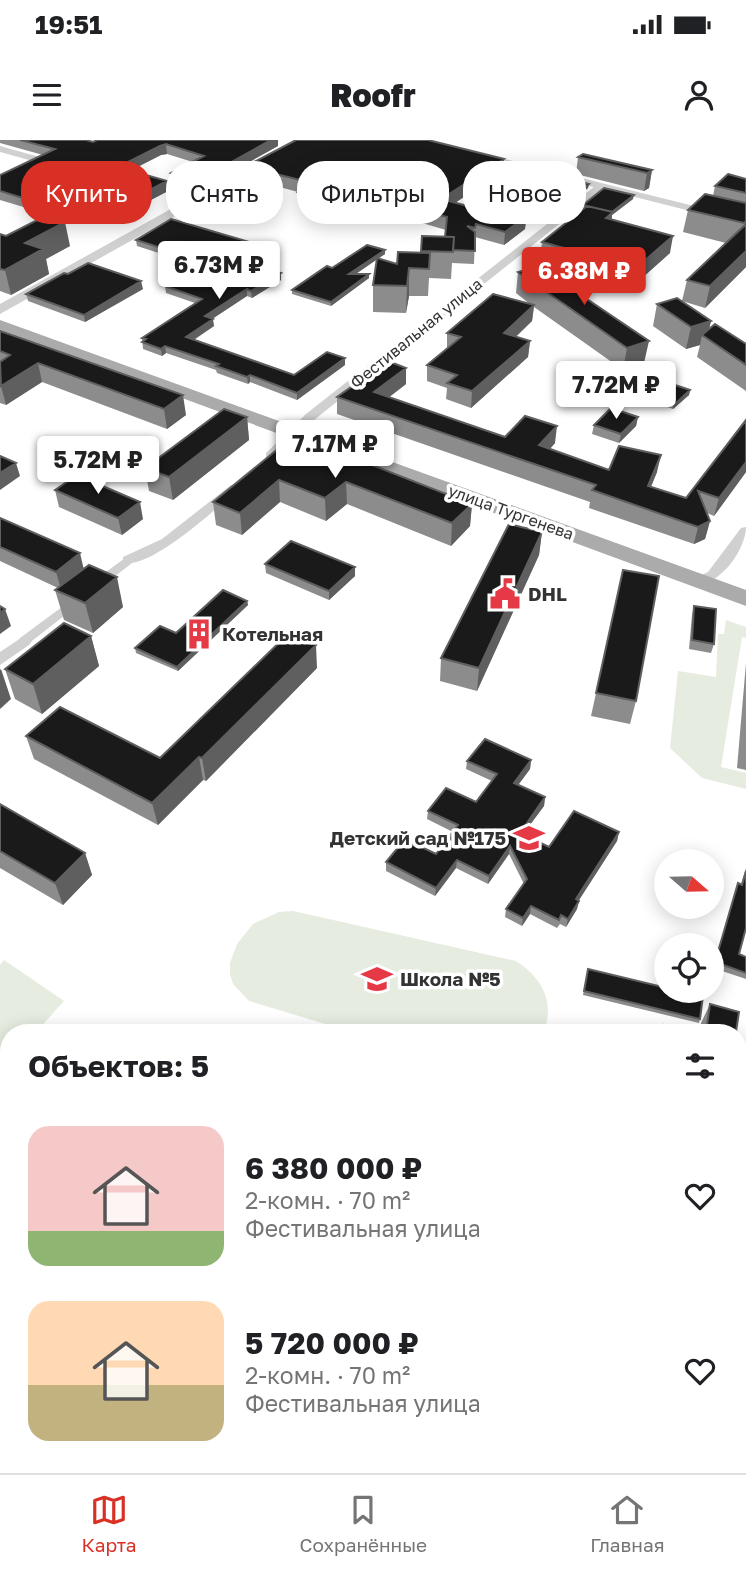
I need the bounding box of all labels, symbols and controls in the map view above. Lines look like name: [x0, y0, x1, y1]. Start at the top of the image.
text: 19:51: [35, 9, 102, 40]
icon: menu: [28, 76, 66, 114]
text: Roofr: [330, 76, 416, 114]
icon: person: [680, 76, 718, 114]
chip: Купить: [21, 161, 152, 224]
chip: Снять: [166, 161, 283, 224]
chip: Фильтры: [297, 161, 449, 224]
chip: Новое: [463, 161, 586, 224]
pin: 6.73M ₽: [154, 242, 284, 301]
pin: 6.38M ₽: [519, 248, 649, 307]
text: 6.73M ₽: [174, 250, 264, 278]
text: 6.38M ₽: [538, 256, 630, 284]
street label: Фестивальная улица: [346, 274, 486, 392]
pin: 7.72M ₽: [551, 362, 681, 421]
text: 7.72M ₽: [572, 370, 660, 398]
pin: 7.17M ₽: [270, 420, 400, 480]
text: 7.17M ₽: [292, 429, 378, 457]
pin: 5.72M ₽: [33, 436, 163, 496]
text: 5.72M ₽: [53, 445, 143, 473]
street label: улица Тургенева: [446, 480, 576, 544]
public building icon: DHL: [488, 577, 522, 611]
place label: DHL: [528, 582, 567, 605]
building icon: Котельная: [182, 617, 216, 651]
place label: Котельная: [222, 622, 323, 645]
school or university icon: Детский сад №175: [512, 821, 546, 855]
place label: Детский сад №175: [330, 826, 506, 849]
north arrow: [654, 849, 724, 919]
map controls: [654, 849, 724, 1003]
button: locate: [654, 933, 724, 1003]
school or university icon: Школа №5: [360, 962, 394, 996]
place label: Школа №5: [400, 967, 501, 990]
icon: filters: [681, 1047, 719, 1085]
text: Объектов: 5: [28, 1048, 209, 1084]
text: 6 380 000 ₽: [245, 1150, 422, 1186]
icon: home: [84, 1154, 168, 1238]
icon: heart: [681, 1177, 719, 1215]
text: 2-комн. · 70 m²: [245, 1186, 410, 1214]
text: Фестивальная улица: [245, 1214, 481, 1242]
text: 5 720 000 ₽: [245, 1325, 419, 1361]
icon: home: [84, 1329, 168, 1413]
icon: heart: [681, 1352, 719, 1390]
text: 2-комн. · 70 m²: [245, 1361, 410, 1389]
text: Фестивальная улица: [245, 1389, 481, 1417]
tab: Карта: [82, 1491, 137, 1556]
tab: Сохранённые: [300, 1491, 427, 1556]
tab: Главная: [590, 1491, 664, 1556]

